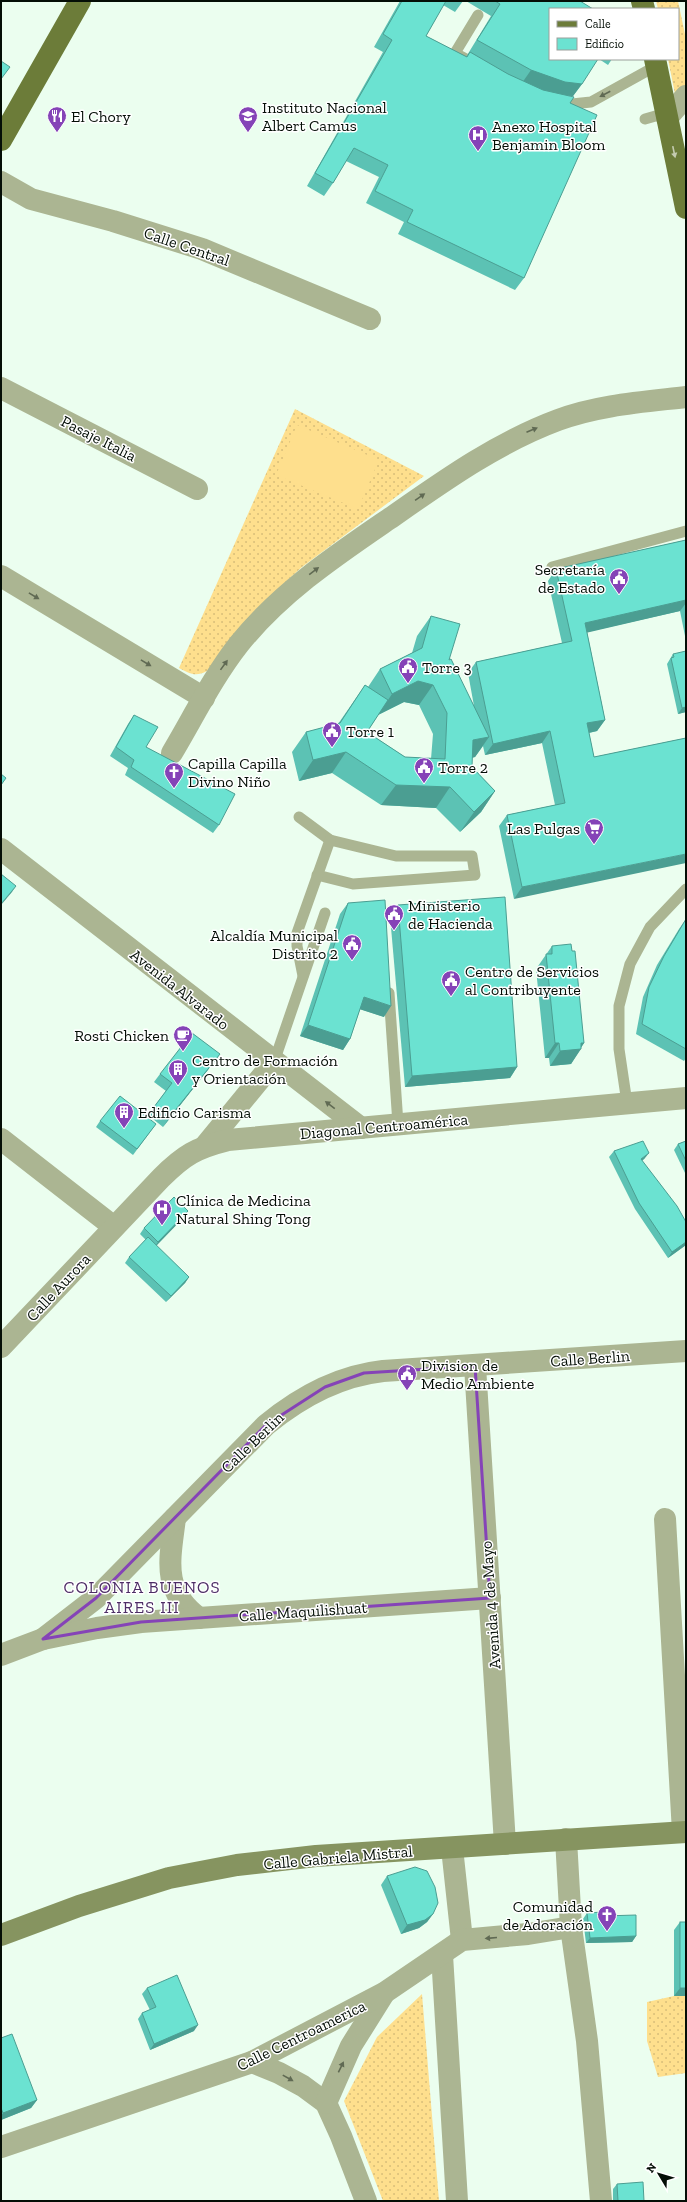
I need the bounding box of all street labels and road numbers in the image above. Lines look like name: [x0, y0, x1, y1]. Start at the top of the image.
street label: Calle Central: [141, 223, 232, 270]
street label: Pasaje Italia: [58, 411, 140, 466]
street label: Avenida Alvarado: [127, 945, 233, 1034]
street label: Diagonal Centroamérica: [299, 1110, 469, 1143]
street label: Calle Aurora: [22, 1249, 95, 1325]
street label: Calle Berlin: [550, 1346, 631, 1371]
street label: Calle Berlin: [217, 1407, 288, 1477]
street label: Avenida 4 de Mayo: [477, 1540, 504, 1670]
street label: Calle Maquilishuat: [238, 1598, 368, 1625]
street label: Calle Gabriela Mistral: [263, 1842, 413, 1873]
street label: Calle Centroamerica: [234, 1996, 369, 2075]

